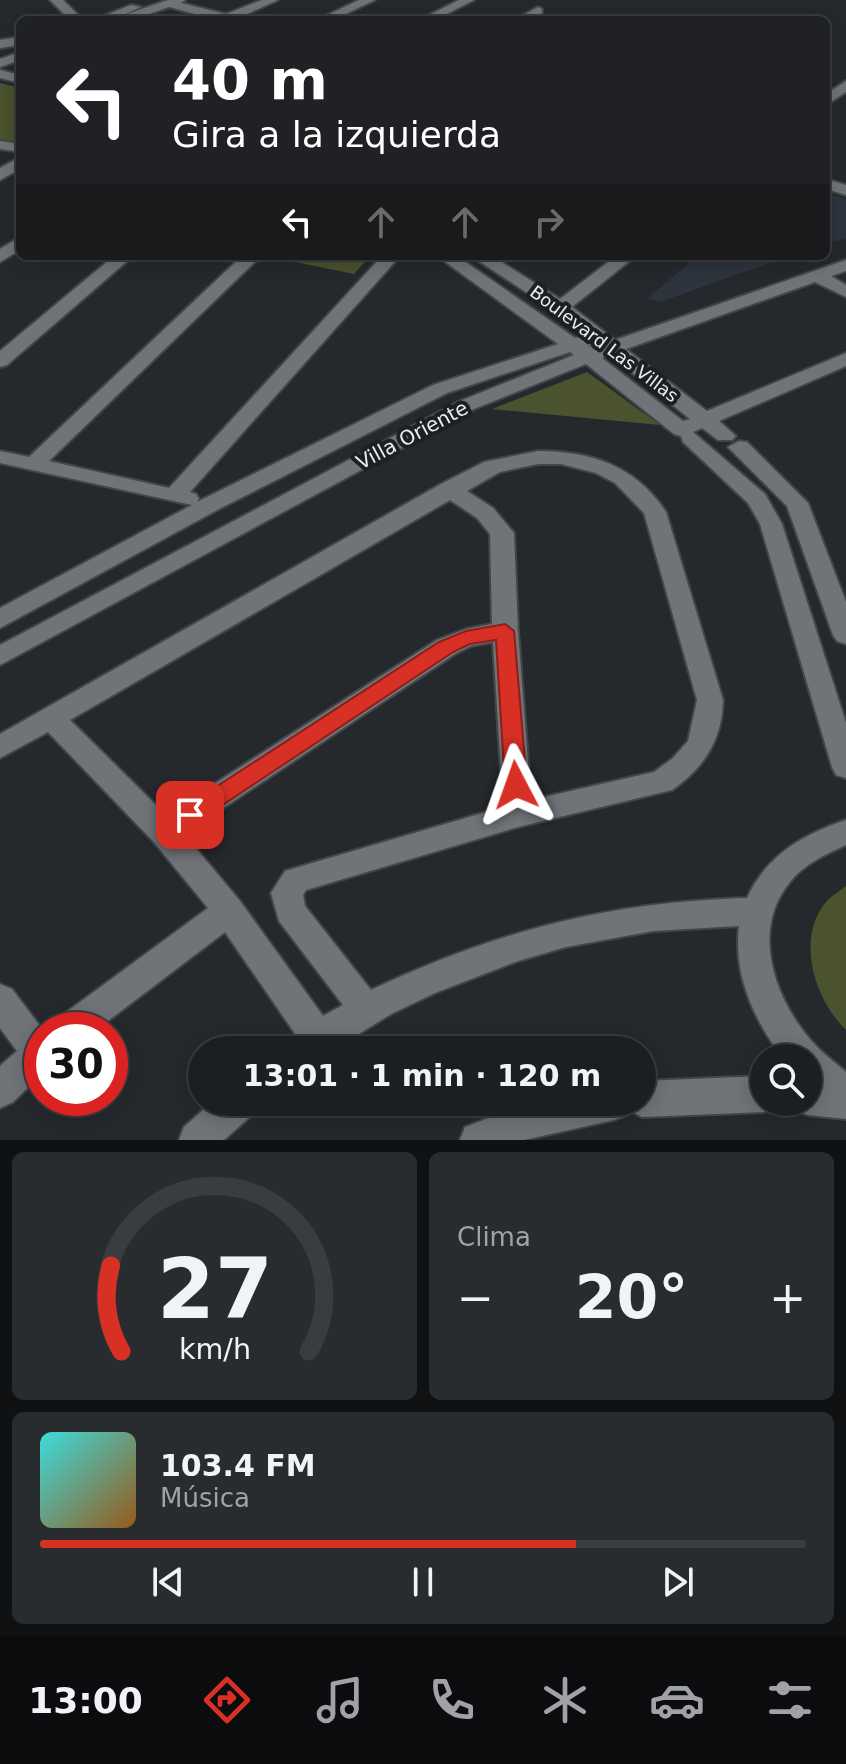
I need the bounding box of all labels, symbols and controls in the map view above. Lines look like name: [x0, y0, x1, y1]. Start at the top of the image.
text: 40 m: [172, 47, 328, 112]
icon: left: [40, 48, 144, 152]
text: Gira a la izquierda: [172, 114, 501, 155]
icon: left: [275, 200, 319, 244]
icon: ahead: [359, 200, 403, 244]
icon: ahead: [443, 200, 487, 244]
icon: right: [527, 200, 571, 244]
street label: Boulevard Las Villas: [526, 281, 683, 406]
street label: Villa Oriente: [352, 395, 472, 475]
position arrow: [474, 743, 558, 827]
pin: [156, 781, 224, 849]
icon: arrive: [168, 793, 212, 837]
speed limit sign: 30: [24, 1012, 128, 1116]
map controls: [750, 1044, 822, 1116]
button: search: [750, 1044, 822, 1116]
text: 13:01 · 1 min · 120 m: [243, 1058, 601, 1093]
text: Clima: [457, 1222, 531, 1252]
text: 27: [157, 1241, 272, 1338]
text: 20°: [575, 1262, 688, 1332]
text: −: [457, 1272, 494, 1323]
text: +: [769, 1272, 806, 1323]
text: km/h: [178, 1332, 251, 1366]
text: 103.4 FM: [160, 1448, 316, 1483]
text: Música: [160, 1483, 250, 1513]
icon: previous: [146, 1560, 190, 1604]
icon: pause: [401, 1560, 445, 1604]
icon: next: [656, 1560, 700, 1604]
icon: directions: [199, 1672, 255, 1728]
icon: music: [312, 1672, 368, 1728]
icon: phone: [424, 1672, 480, 1728]
icon: climate: [537, 1672, 593, 1728]
icon: car: [649, 1672, 705, 1728]
icon: filters: [762, 1672, 818, 1728]
text: 13:00: [28, 1680, 143, 1721]

